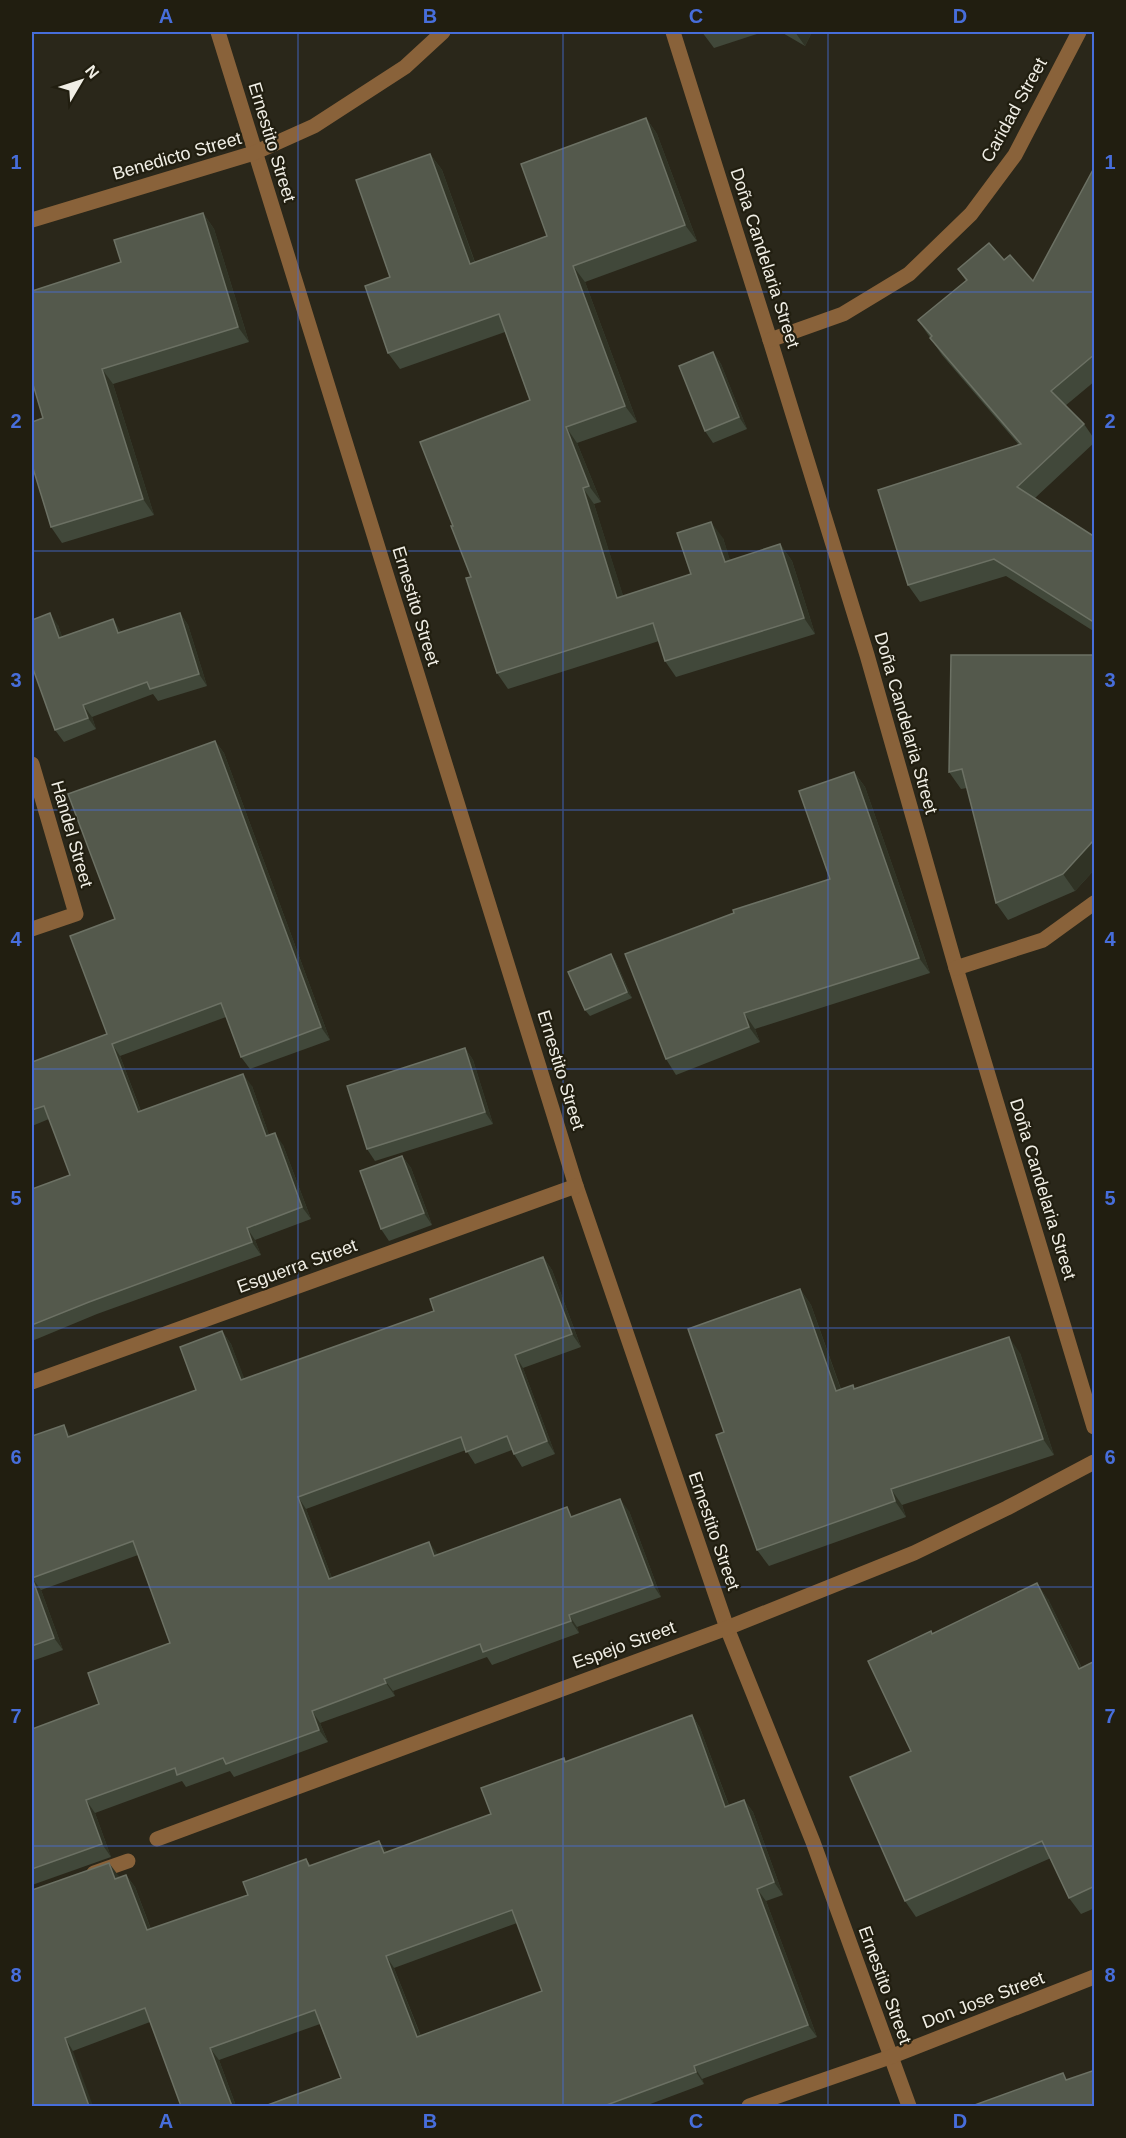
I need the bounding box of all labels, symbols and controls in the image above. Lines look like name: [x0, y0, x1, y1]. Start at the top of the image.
text: A: [159, 5, 173, 27]
text: B: [423, 5, 437, 27]
text: C: [689, 5, 703, 27]
text: D: [953, 5, 967, 27]
north arrow: [51, 51, 111, 111]
street label: Caridad Street: [977, 54, 1051, 166]
text: N: [82, 62, 103, 82]
street label: Ernestito Street: [244, 80, 300, 204]
street label: Benedicto Street: [110, 128, 244, 184]
text: 1: [10, 151, 22, 173]
text: 1: [1104, 151, 1116, 173]
street label: Doña Candelaria Street: [726, 165, 804, 351]
text: 2: [10, 410, 22, 432]
text: 2: [1104, 410, 1116, 432]
street label: Ernestito Street: [388, 544, 444, 668]
street label: Doña Candelaria Street: [870, 630, 942, 816]
text: 3: [10, 669, 22, 691]
text: 3: [1104, 669, 1116, 691]
street label: Handel Street: [47, 778, 97, 890]
text: 4: [10, 928, 22, 950]
text: 4: [1104, 928, 1116, 950]
street label: Ernestito Street: [533, 1008, 589, 1132]
street label: Doña Candelaria Street: [1006, 1096, 1080, 1282]
text: 5: [10, 1187, 22, 1209]
text: 5: [1104, 1187, 1116, 1209]
street label: Esguerra Street: [234, 1235, 360, 1297]
text: 6: [10, 1446, 22, 1468]
text: 6: [1104, 1446, 1116, 1468]
street label: Ernestito Street: [684, 1469, 744, 1593]
street label: Espejo Street: [570, 1617, 678, 1673]
text: 7: [10, 1705, 22, 1727]
text: 7: [1104, 1705, 1116, 1727]
street label: Ernestito Street: [854, 1923, 916, 2047]
text: 8: [10, 1964, 22, 1986]
text: 8: [1104, 1964, 1116, 1986]
street label: Don Jose Street: [919, 1968, 1047, 2032]
text: A: [159, 2110, 173, 2132]
text: B: [423, 2110, 437, 2132]
text: C: [689, 2110, 703, 2132]
text: D: [953, 2110, 967, 2132]

